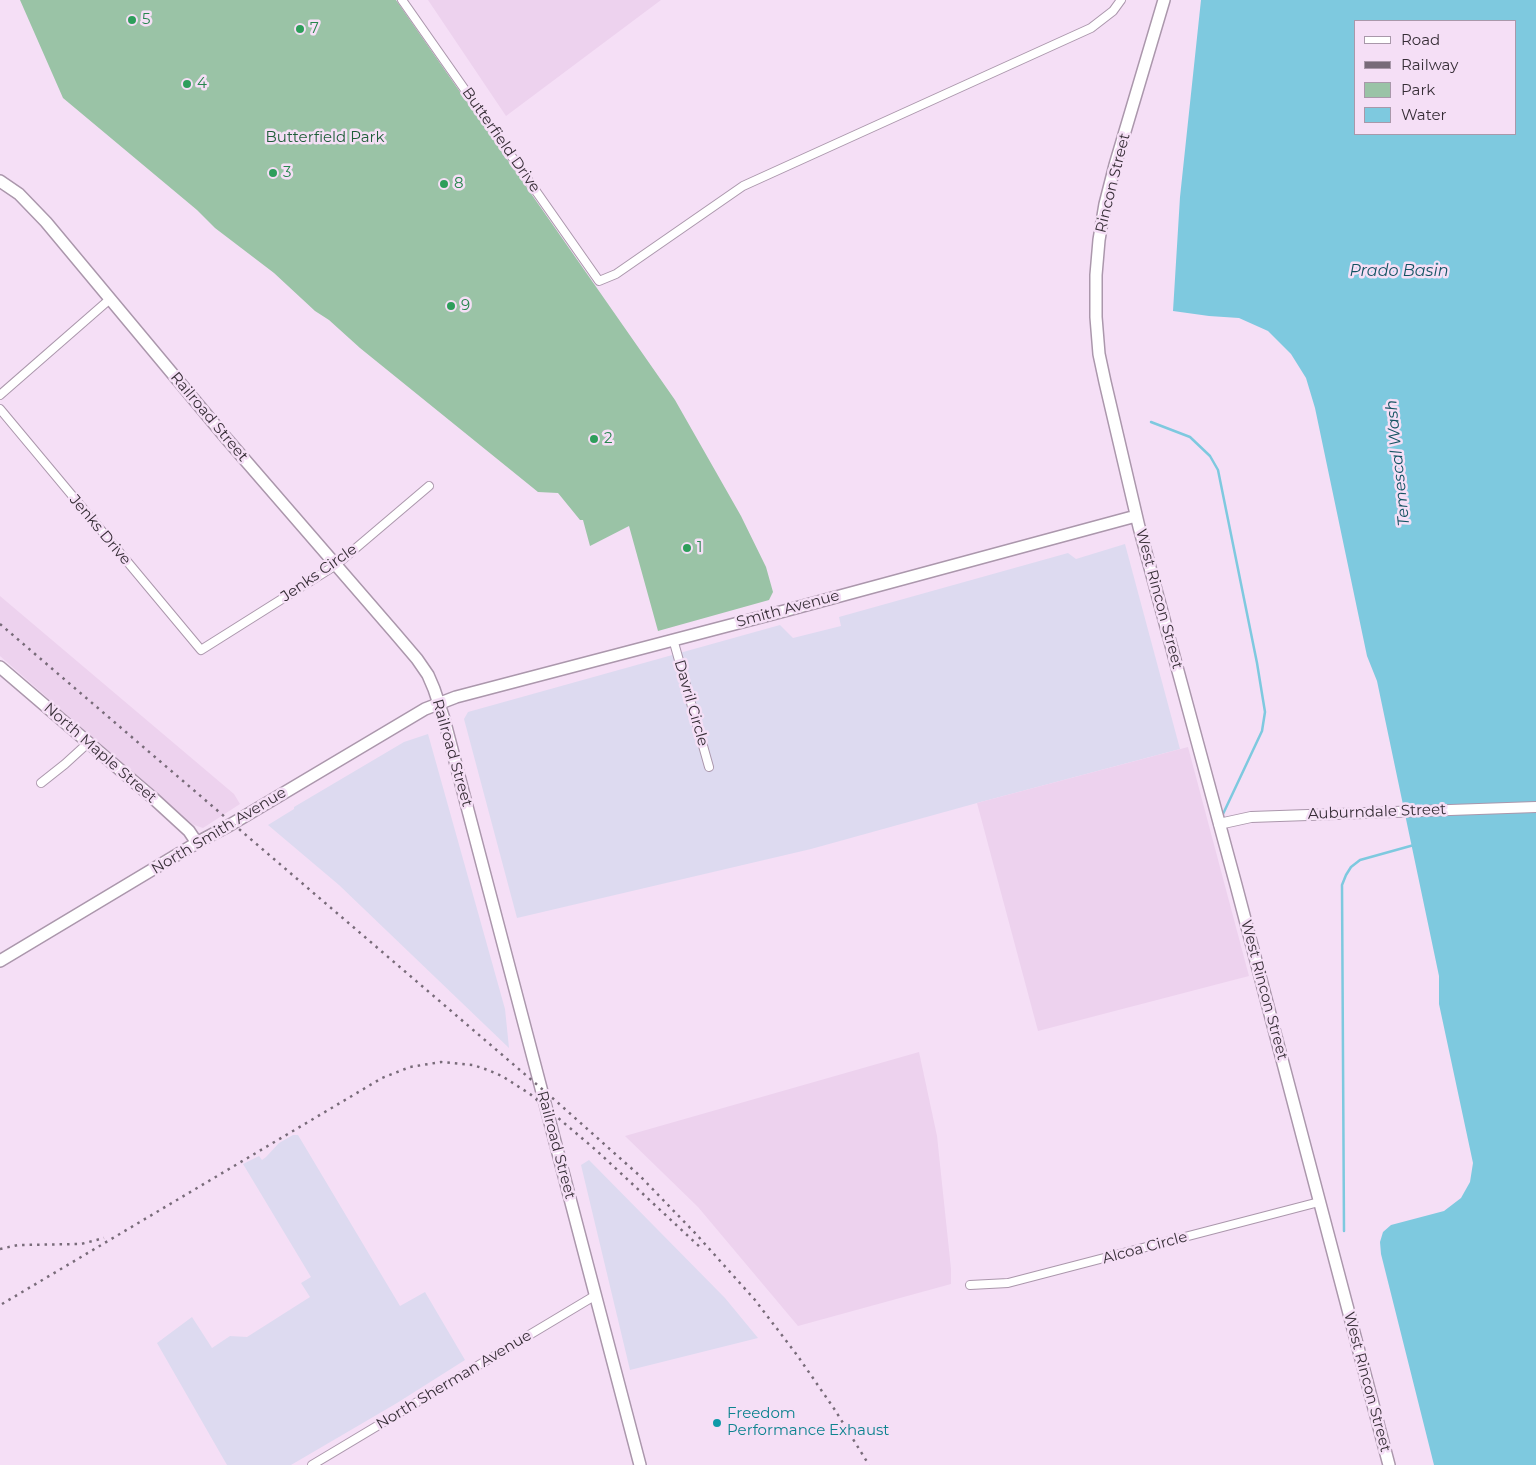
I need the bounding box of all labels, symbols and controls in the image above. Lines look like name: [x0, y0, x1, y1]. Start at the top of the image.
place label: 5: [142, 11, 150, 29]
marker: 5: [126, 14, 138, 26]
place label: 7: [310, 20, 319, 38]
legend: [1354, 20, 1516, 135]
marker: 7: [294, 23, 306, 35]
text: Road: [1401, 30, 1440, 49]
text: Railway: [1401, 55, 1458, 74]
place label: 4: [197, 75, 207, 93]
marker: 4: [181, 78, 193, 90]
text: Park: [1401, 80, 1435, 99]
street label: Butterfield Drive: [458, 84, 544, 196]
text: Water: [1401, 105, 1447, 124]
park label: Butterfield Park: [266, 129, 384, 147]
street label: Rincon Street: [1092, 131, 1134, 235]
place label: 3: [283, 164, 291, 182]
marker: 3: [267, 167, 279, 179]
place label: 8: [454, 175, 464, 193]
marker: 8: [438, 178, 450, 190]
water label: Prado Basin: [1349, 261, 1449, 281]
place label: 9: [461, 297, 470, 315]
marker: 9: [445, 300, 457, 312]
street label: Railroad Street: [166, 369, 252, 465]
water label: Temescal Wash: [1382, 399, 1414, 527]
place label: 2: [604, 430, 613, 448]
marker: 2: [588, 433, 600, 445]
street label: Jenks Drive: [65, 491, 135, 569]
street label: West Rincon Street: [1132, 527, 1186, 671]
place label: 1: [697, 539, 702, 557]
street label: Jenks Circle: [278, 540, 360, 606]
marker: 1: [681, 542, 693, 554]
street label: Smith Avenue: [735, 587, 841, 631]
street label: Davril Circle: [670, 658, 712, 748]
street label: Railroad Street: [428, 697, 476, 809]
street label: North Maple Street: [40, 699, 160, 807]
street label: North Smith Avenue: [148, 784, 290, 878]
street label: Auburndale Street: [1308, 801, 1446, 823]
street label: West Rincon Street: [1237, 918, 1291, 1062]
street label: Railroad Street: [533, 1089, 579, 1201]
street label: Alcoa Circle: [1101, 1228, 1189, 1268]
street label: West Rincon Street: [1340, 1310, 1394, 1454]
street label: North Sherman Avenue: [373, 1327, 535, 1433]
place label: Freedom Performance Exhaust: [727, 1405, 889, 1440]
marker: Freedom Performance Exhaust: [711, 1417, 723, 1429]

